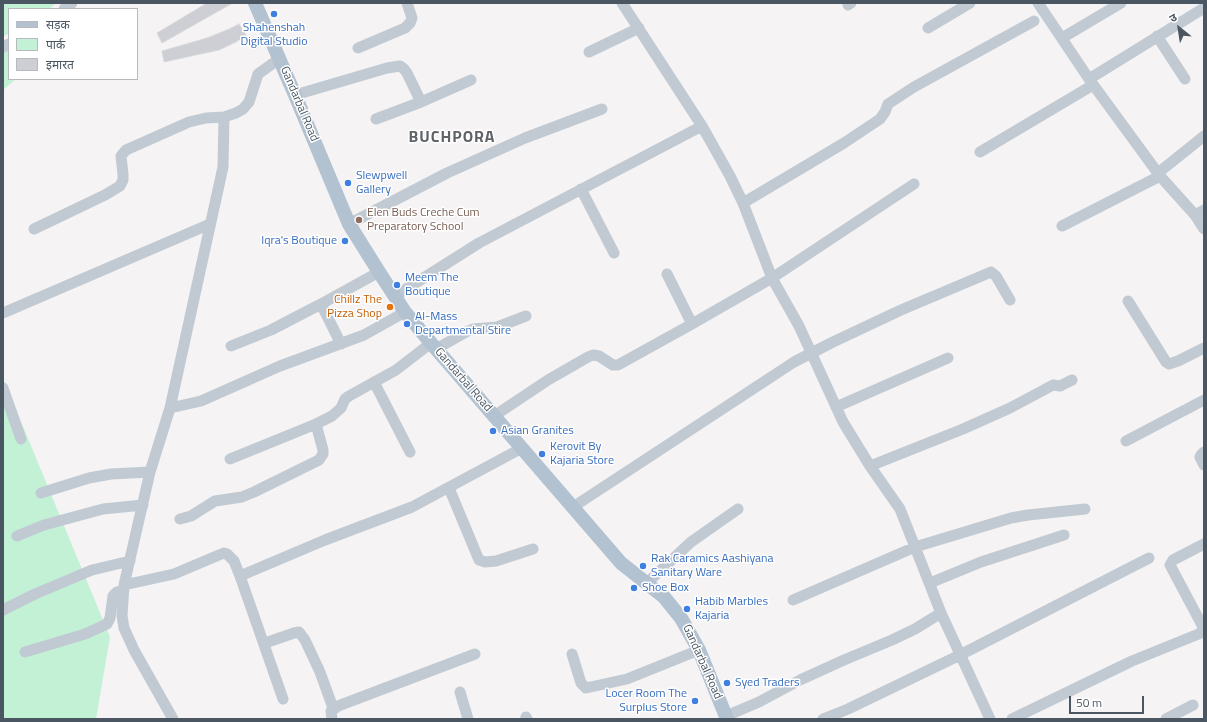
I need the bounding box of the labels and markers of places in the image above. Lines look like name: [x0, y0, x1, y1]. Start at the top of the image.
marker: Shahenshah Digital Studio: [269, 9, 279, 19]
place label: Shahenshah Digital Studio: [240, 21, 308, 49]
place label: Slewpwell Gallery: [356, 169, 407, 197]
marker: Slewpwell Gallery: [343, 178, 353, 188]
place label: Elen Buds Creche Cum Preparatory School: [367, 206, 480, 234]
marker: Elen Buds Creche Cum Preparatory School: [354, 215, 364, 225]
place label: Iqra's Boutique: [261, 234, 337, 248]
marker: Iqra's Boutique: [340, 236, 350, 246]
place label: Meem The Boutique: [405, 271, 459, 299]
marker: Meem The Boutique: [392, 280, 402, 290]
place label: Chillz The Pizza Shop: [327, 293, 382, 321]
marker: Chillz The Pizza Shop: [385, 302, 395, 312]
place label: Al-Mass Departmental Stire: [415, 310, 511, 338]
marker: Al-Mass Departmental Stire: [402, 319, 412, 329]
place label: Asian Granites: [501, 424, 574, 438]
marker: Asian Granites: [488, 426, 498, 436]
place label: Kerovit By Kajaria Store: [550, 440, 614, 468]
marker: Kerovit By Kajaria Store: [537, 449, 547, 459]
place label: Rak Caramics Aashiyana Sanitary Ware: [651, 552, 774, 580]
marker: Rak Caramics Aashiyana Sanitary Ware: [638, 561, 648, 571]
place label: Shoe Box: [642, 581, 689, 595]
marker: Shoe Box: [629, 583, 639, 593]
place label: Habib Marbles Kajaria: [695, 595, 768, 623]
marker: Habib Marbles Kajaria: [682, 604, 692, 614]
place label: Syed Traders: [735, 676, 800, 690]
marker: Syed Traders: [722, 678, 732, 688]
place label: Locer Room The Surplus Store: [606, 687, 687, 715]
marker: Locer Room The Surplus Store: [690, 696, 700, 706]

